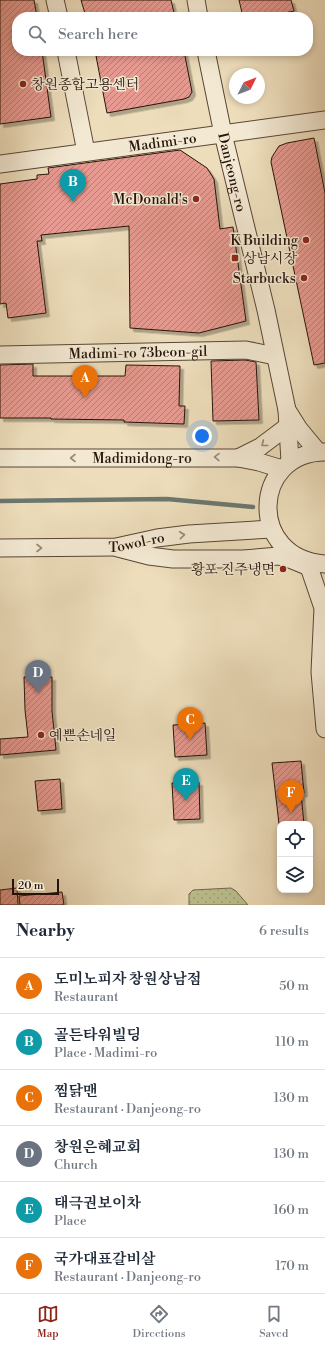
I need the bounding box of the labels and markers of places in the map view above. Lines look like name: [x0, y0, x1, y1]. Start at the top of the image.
place label: 창원종합고용센터: [31, 76, 139, 94]
marker: 창원종합고용센터: [18, 79, 28, 89]
pin: B: [60, 169, 86, 202]
place label: McDonald's: [113, 191, 188, 209]
marker: McDonald's: [191, 194, 201, 204]
place label: K Building: [230, 232, 299, 250]
marker: K Building: [301, 235, 311, 245]
place label: 상남시장: [243, 250, 298, 268]
marker: 상남시장: [230, 253, 240, 263]
place label: Starbucks: [233, 270, 296, 288]
marker: Starbucks: [299, 273, 309, 283]
pin: A: [72, 365, 98, 398]
place label: 황포 진주냉면: [191, 561, 275, 579]
marker: 황포 진주냉면: [278, 564, 288, 574]
pin: D: [25, 660, 51, 693]
pin: C: [177, 707, 203, 740]
place label: 예쁜손네일: [49, 727, 117, 745]
marker: 예쁜손네일: [36, 730, 46, 740]
pin: E: [173, 768, 199, 801]
pin: F: [278, 780, 304, 813]

